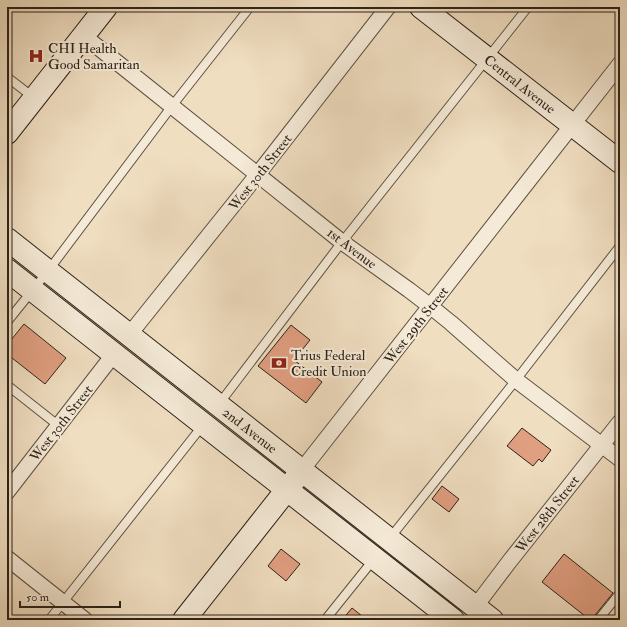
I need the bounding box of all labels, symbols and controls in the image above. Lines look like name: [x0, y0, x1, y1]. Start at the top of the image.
place label: CHI Health Good Samaritan: [48, 40, 140, 73]
hospital icon: CHI Health Good Samaritan: [27, 47, 45, 65]
street label: Central Avenue: [481, 51, 559, 118]
street label: West 30th Street: [225, 130, 296, 215]
street label: 1st Avenue: [323, 224, 380, 273]
street label: West 29th Street: [380, 283, 452, 368]
place label: Trius Federal Credit Union: [291, 347, 366, 380]
bank icon: Trius Federal Credit Union: [270, 354, 288, 372]
street label: West 30th Street: [26, 381, 97, 466]
street label: 2nd Avenue: [219, 404, 281, 457]
street label: West 28th Street: [511, 472, 583, 557]
scale bar: [20, 583, 120, 609]
text: 50 m: [26, 590, 50, 605]

